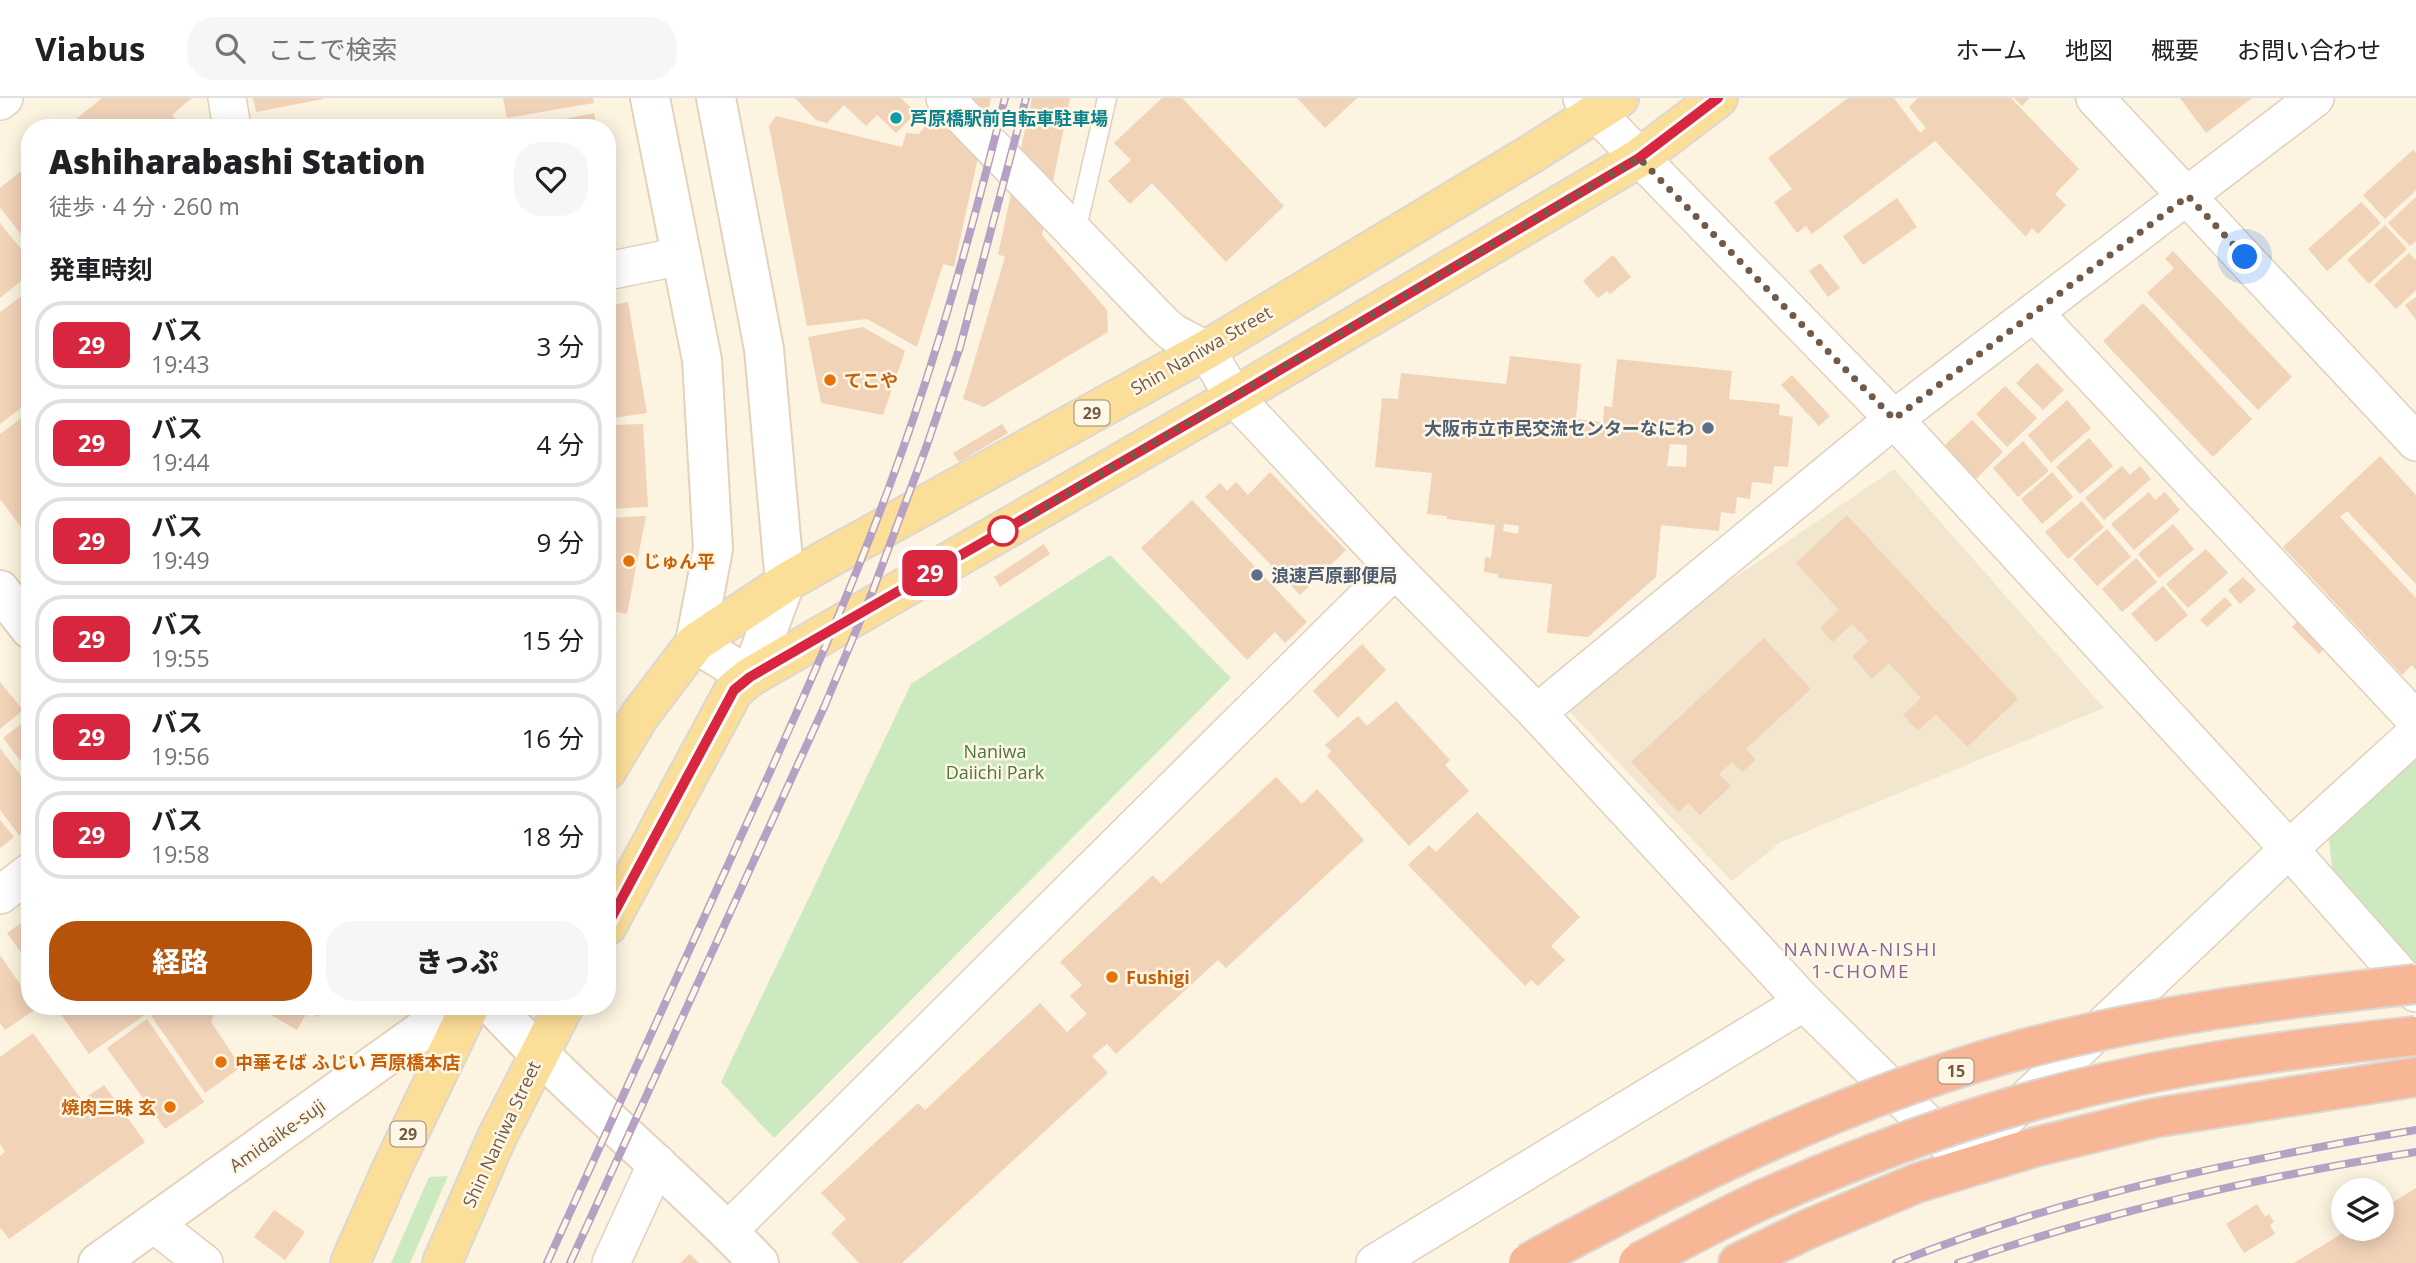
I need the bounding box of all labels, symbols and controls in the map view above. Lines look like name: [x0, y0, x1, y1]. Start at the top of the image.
search box: [187, 17, 677, 80]
text: Viabus: [35, 26, 145, 71]
icon: search: [211, 29, 249, 67]
text: ここで検索: [267, 31, 397, 67]
text: ホーム: [1956, 33, 2027, 66]
text: 地図: [2065, 33, 2113, 66]
text: 概要: [2151, 33, 2199, 66]
text: お問い合わせ: [2237, 33, 2381, 66]
place label: 芦原橋駅前自転車駐車場: [910, 106, 1108, 130]
marker: 芦原橋駅前自転車駐車場: [888, 110, 904, 126]
text: Ashiharabashi Station: [49, 139, 426, 184]
button: heart: [514, 142, 588, 216]
text: 徒歩 · 4 分 · 260 m: [49, 190, 240, 222]
your location: [2227, 239, 2262, 274]
text: 発車時刻: [49, 251, 153, 287]
street label: Shin Naniwa Street: [1126, 300, 1276, 400]
text: バス: [151, 312, 203, 348]
text: 29: [78, 328, 105, 361]
text: 3 分: [536, 328, 584, 364]
text: 19:43: [151, 348, 210, 380]
place label: てこや: [844, 368, 898, 392]
marker: てこや: [822, 372, 838, 388]
road number: 29: [1074, 400, 1110, 426]
text: バス: [151, 410, 203, 446]
place label: 大阪市立市民交流センターなにわ: [1424, 416, 1694, 440]
marker: 大阪市立市民交流センターなにわ: [1700, 420, 1716, 436]
text: 29: [78, 426, 105, 459]
text: 4 分: [536, 426, 584, 462]
text: 19:44: [151, 446, 210, 478]
text: バス: [151, 508, 203, 544]
unlabelled marker: [988, 516, 1018, 546]
text: 29: [78, 524, 105, 557]
text: 9 分: [536, 524, 584, 560]
text: 19:49: [151, 544, 210, 576]
place label: じゅん平: [643, 549, 715, 573]
line badge: 29: [898, 550, 962, 596]
marker: じゅん平: [621, 553, 637, 569]
text: 29: [916, 556, 944, 589]
place label: 浪速芦原郵便局: [1271, 563, 1397, 587]
marker: 浪速芦原郵便局: [1249, 567, 1265, 583]
text: バス: [151, 606, 203, 642]
text: 29: [78, 622, 105, 655]
text: 15 分: [522, 622, 584, 658]
text: 19:55: [151, 642, 210, 674]
text: バス: [151, 704, 203, 740]
text: 29: [78, 720, 105, 753]
text: 16 分: [522, 720, 584, 756]
park label: Naniwa Daiichi Park: [946, 739, 1045, 784]
text: 19:56: [151, 740, 210, 772]
text: バス: [151, 802, 203, 838]
text: 29: [78, 818, 105, 851]
text: 18 分: [522, 818, 584, 854]
text: 19:58: [151, 838, 210, 870]
button: 経路: [49, 921, 312, 1001]
button: きっぷ: [326, 921, 588, 1001]
district label: NANIWA-NISHI 1-CHOME: [1784, 936, 1938, 984]
place label: Fushigi: [1126, 965, 1190, 989]
marker: Fushigi: [1104, 969, 1120, 985]
place label: 中華そば ふじい 芦原橋本店: [235, 1050, 460, 1074]
marker: 中華そば ふじい 芦原橋本店: [213, 1054, 229, 1070]
street label: Shin Naniwa Street: [456, 1057, 546, 1211]
road number: 15: [1938, 1058, 1974, 1084]
street label: Amidaike-suji: [224, 1093, 330, 1177]
place label: 焼肉三昧 玄: [61, 1095, 156, 1119]
marker: 焼肉三昧 玄: [162, 1099, 178, 1115]
road number: 29: [390, 1122, 426, 1146]
map controls: [2331, 1178, 2394, 1241]
button: layers: [2331, 1178, 2394, 1241]

